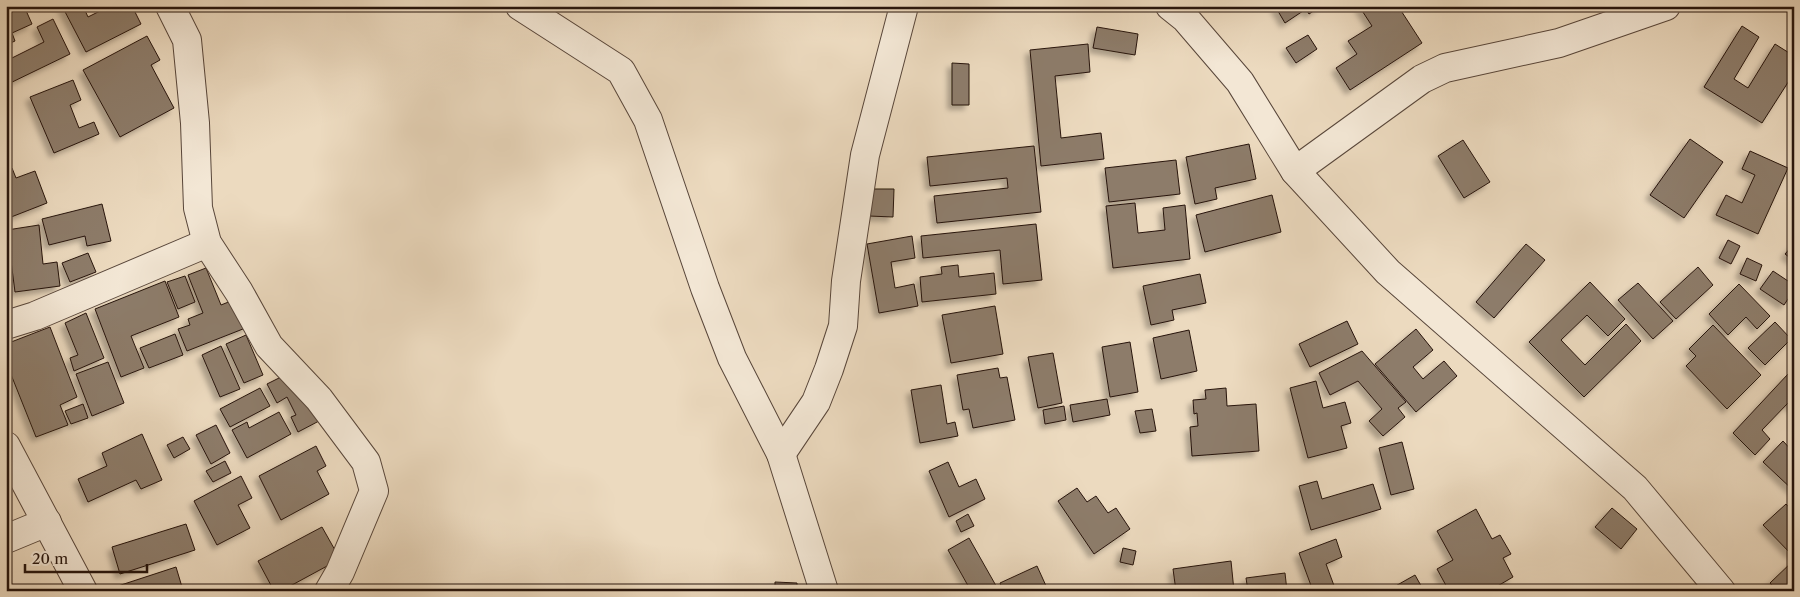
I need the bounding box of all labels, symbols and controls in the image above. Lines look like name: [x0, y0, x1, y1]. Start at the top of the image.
scale bar: [25, 542, 148, 574]
text: 20 m: [32, 549, 68, 568]

